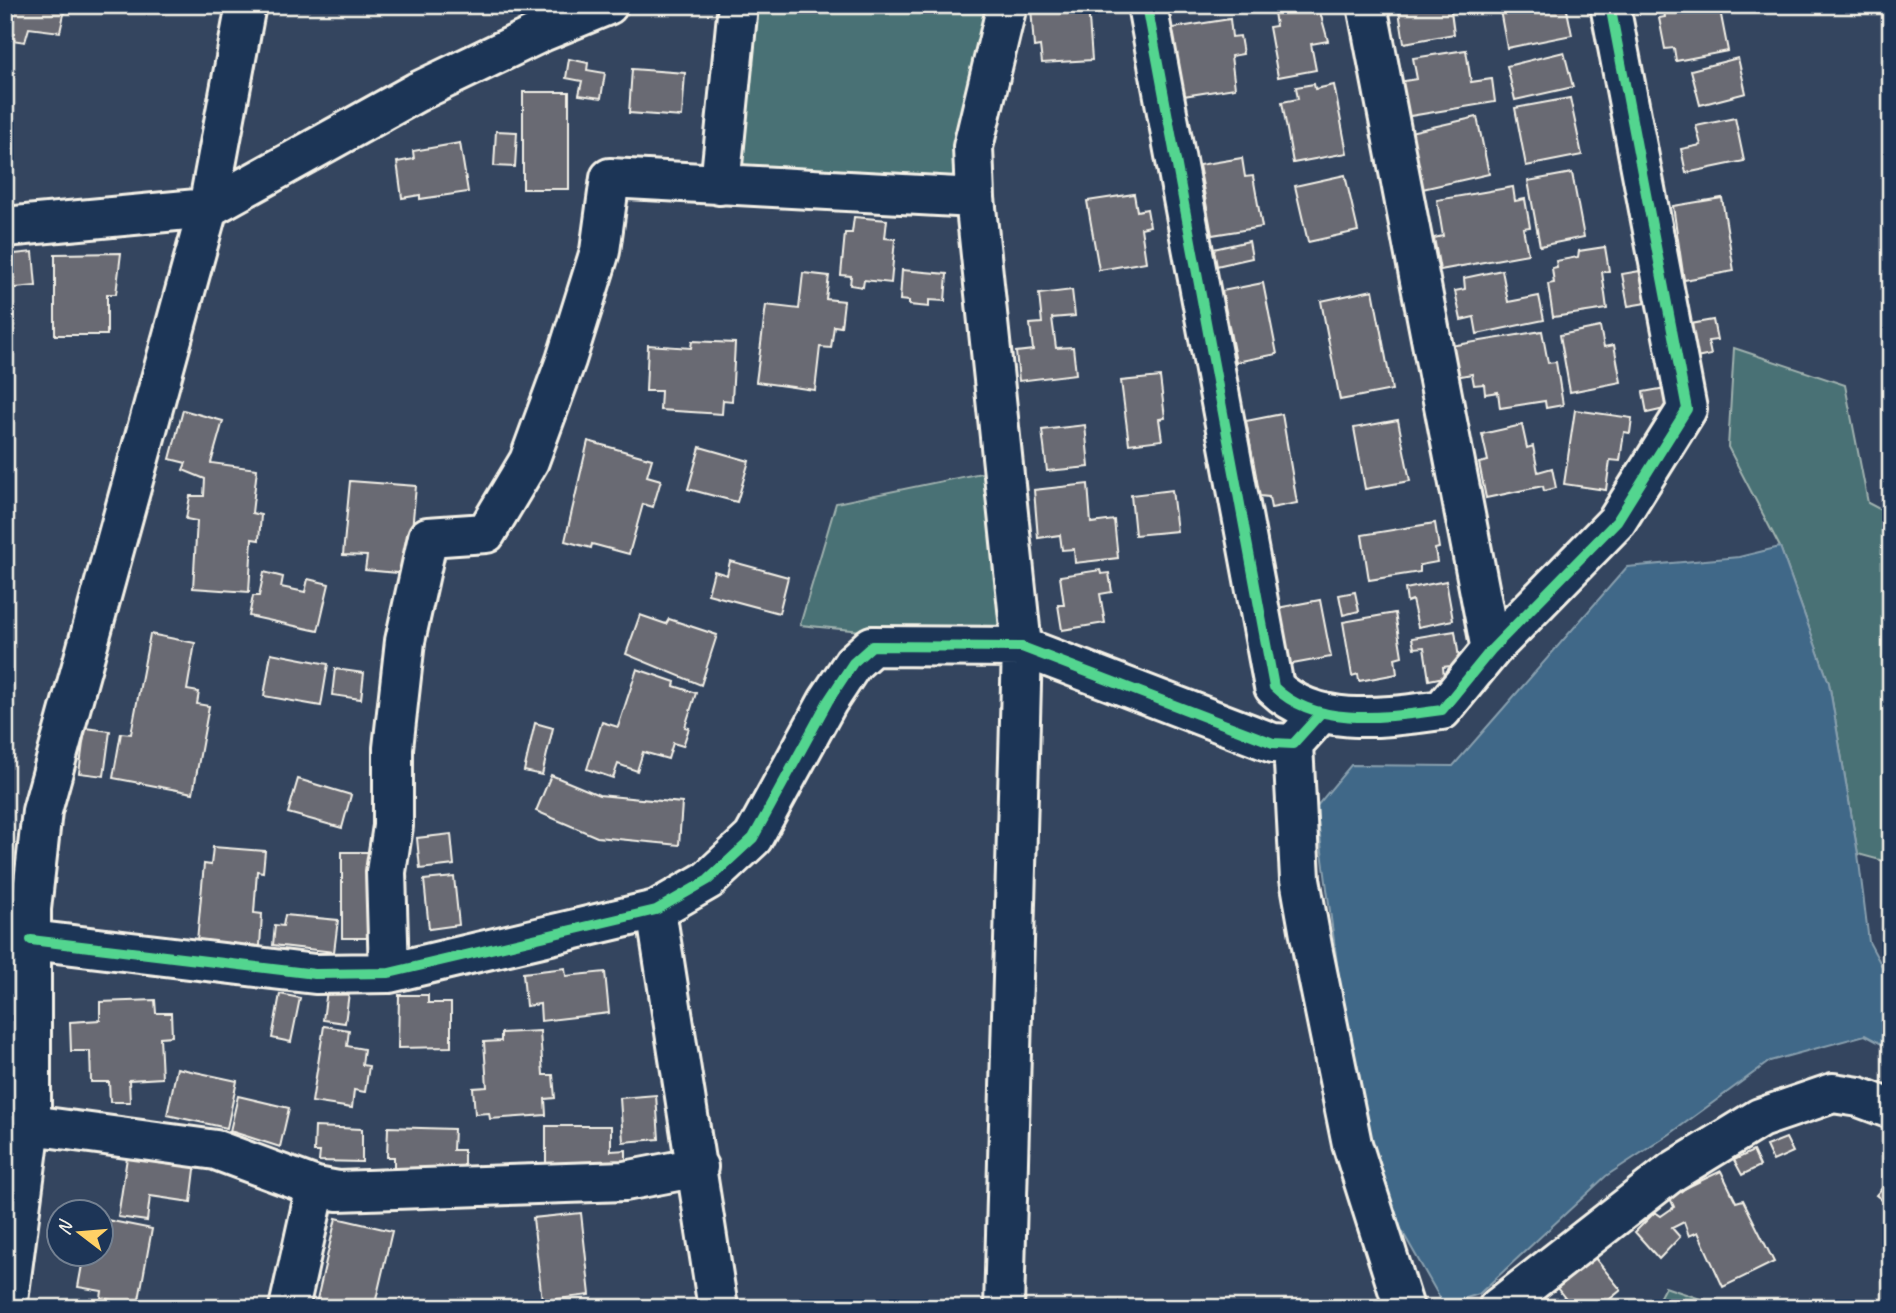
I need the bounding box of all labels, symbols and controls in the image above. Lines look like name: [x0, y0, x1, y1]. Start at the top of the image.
north arrow: [46, 1198, 116, 1268]
text: N: [51, 1217, 79, 1238]

